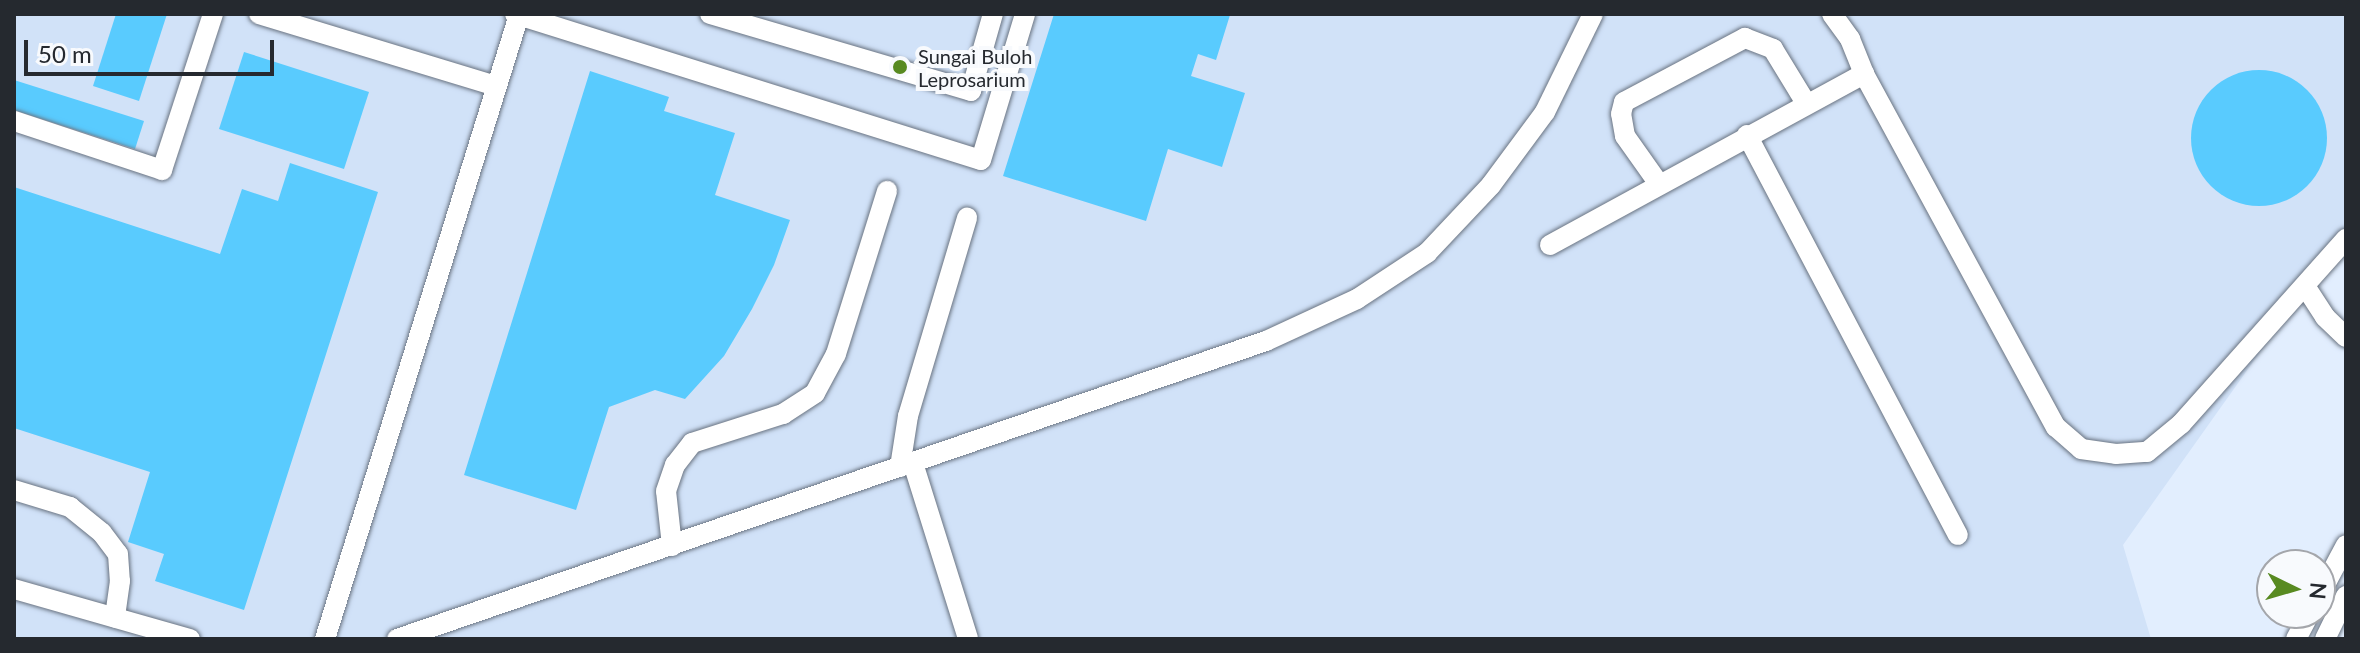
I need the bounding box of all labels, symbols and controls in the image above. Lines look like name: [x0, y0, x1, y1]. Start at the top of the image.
scale bar: [28, 24, 278, 74]
text: 50 m: [38, 39, 92, 68]
place label: Sungai Buloh Leprosarium: [918, 44, 1032, 91]
marker: Sungai Buloh Leprosarium: [889, 56, 911, 78]
north arrow: [2256, 549, 2336, 629]
text: N: [2304, 581, 2333, 601]

